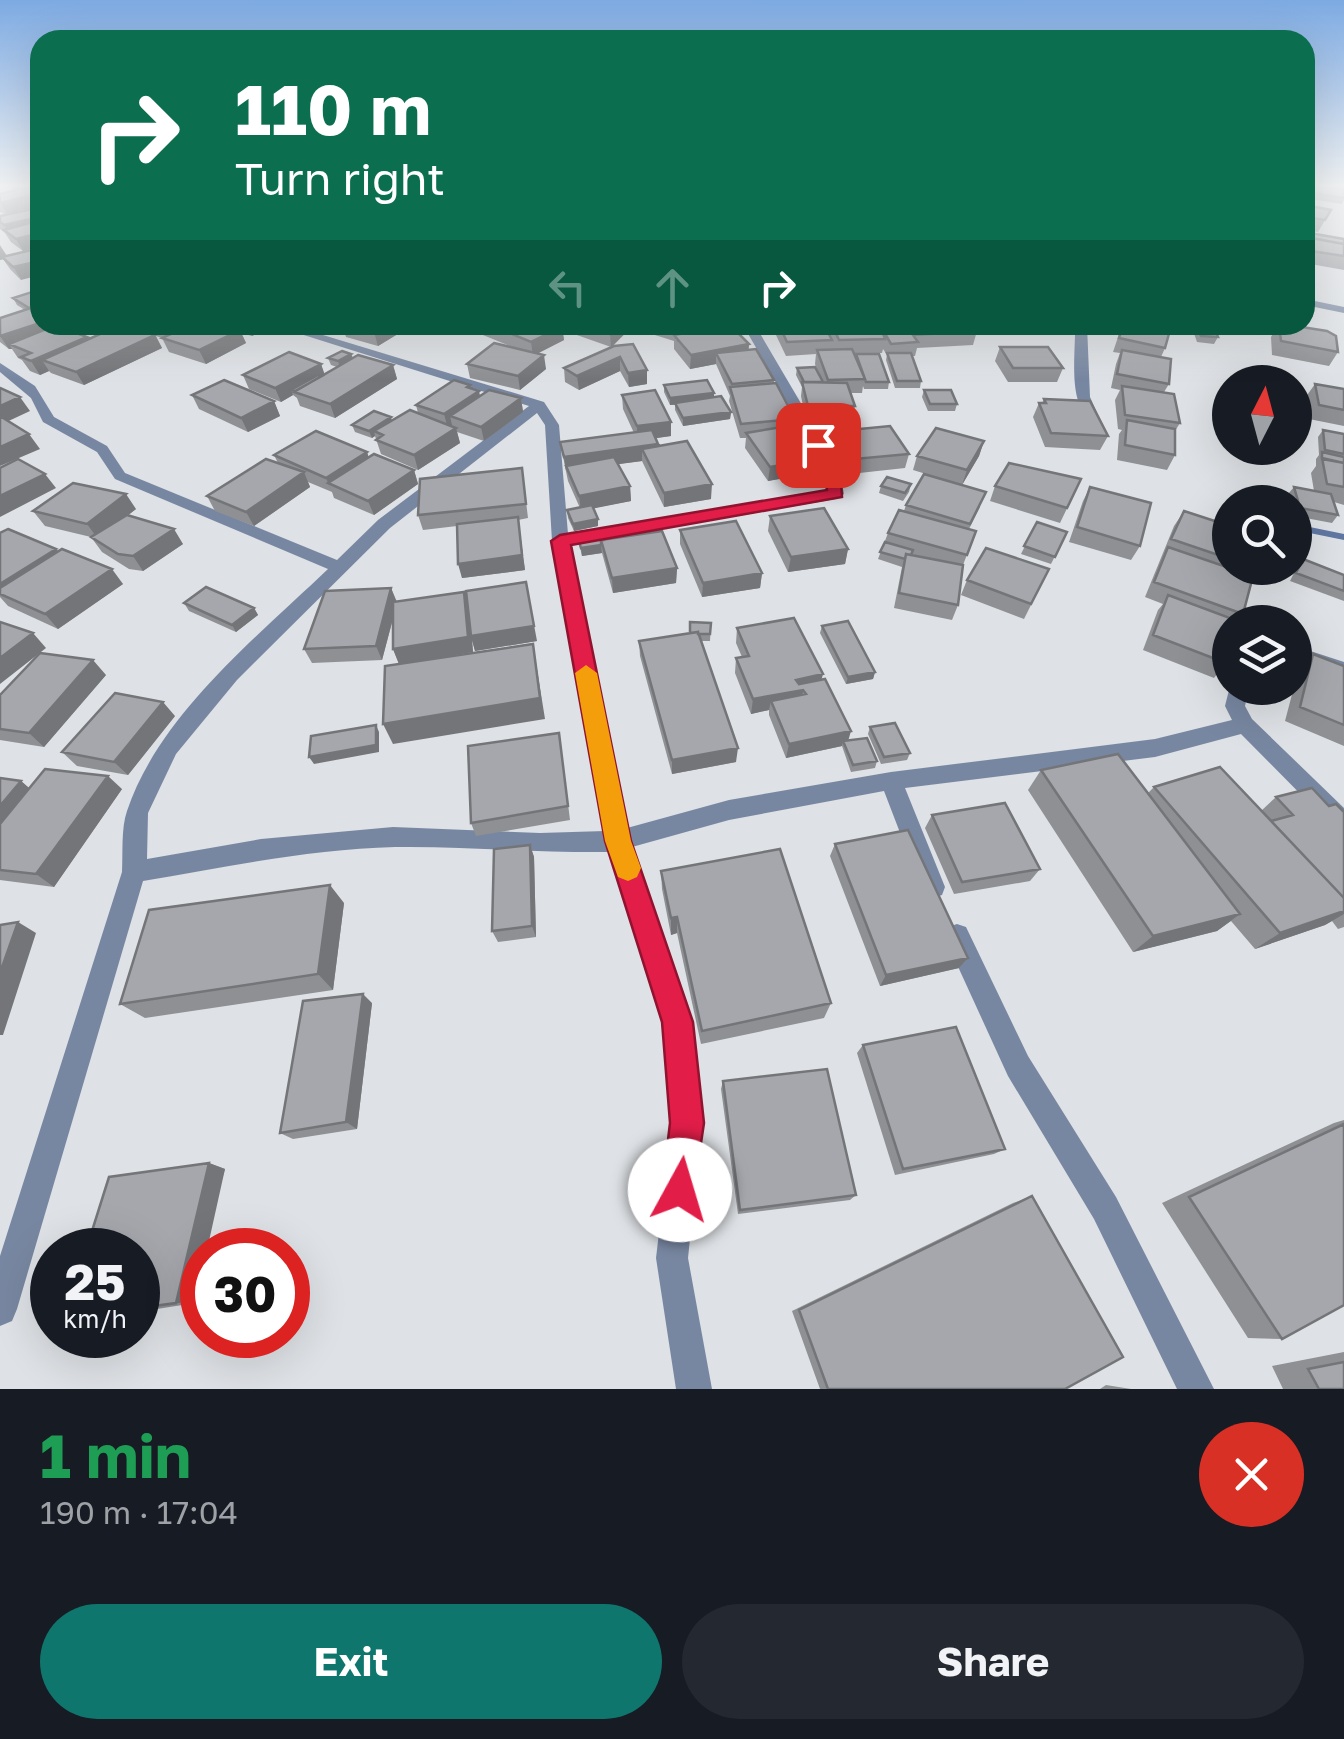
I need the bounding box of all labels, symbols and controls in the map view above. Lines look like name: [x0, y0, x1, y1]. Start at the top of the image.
text: 110 m: [235, 66, 431, 150]
icon: right: [70, 70, 200, 200]
text: Turn right: [235, 151, 445, 205]
icon: left: [540, 260, 595, 315]
icon: ahead: [645, 260, 700, 315]
icon: right: [750, 260, 805, 315]
north arrow: [1212, 365, 1312, 465]
map controls: [1212, 365, 1312, 705]
pin: [776, 403, 861, 488]
icon: arrive: [791, 418, 846, 473]
button: search: [1212, 485, 1312, 585]
button: layers: [1212, 605, 1312, 705]
position arrow: [628, 1138, 732, 1242]
speed limit sign: 30: [180, 1228, 310, 1358]
text: 25: [64, 1251, 125, 1311]
text: km/h: [63, 1303, 127, 1334]
text: 1 min: [40, 1419, 191, 1491]
button: close: [1199, 1422, 1304, 1527]
text: 190 m · 17:04: [40, 1493, 238, 1531]
button: Exit: [40, 1604, 662, 1719]
button: Share: [682, 1604, 1304, 1719]

